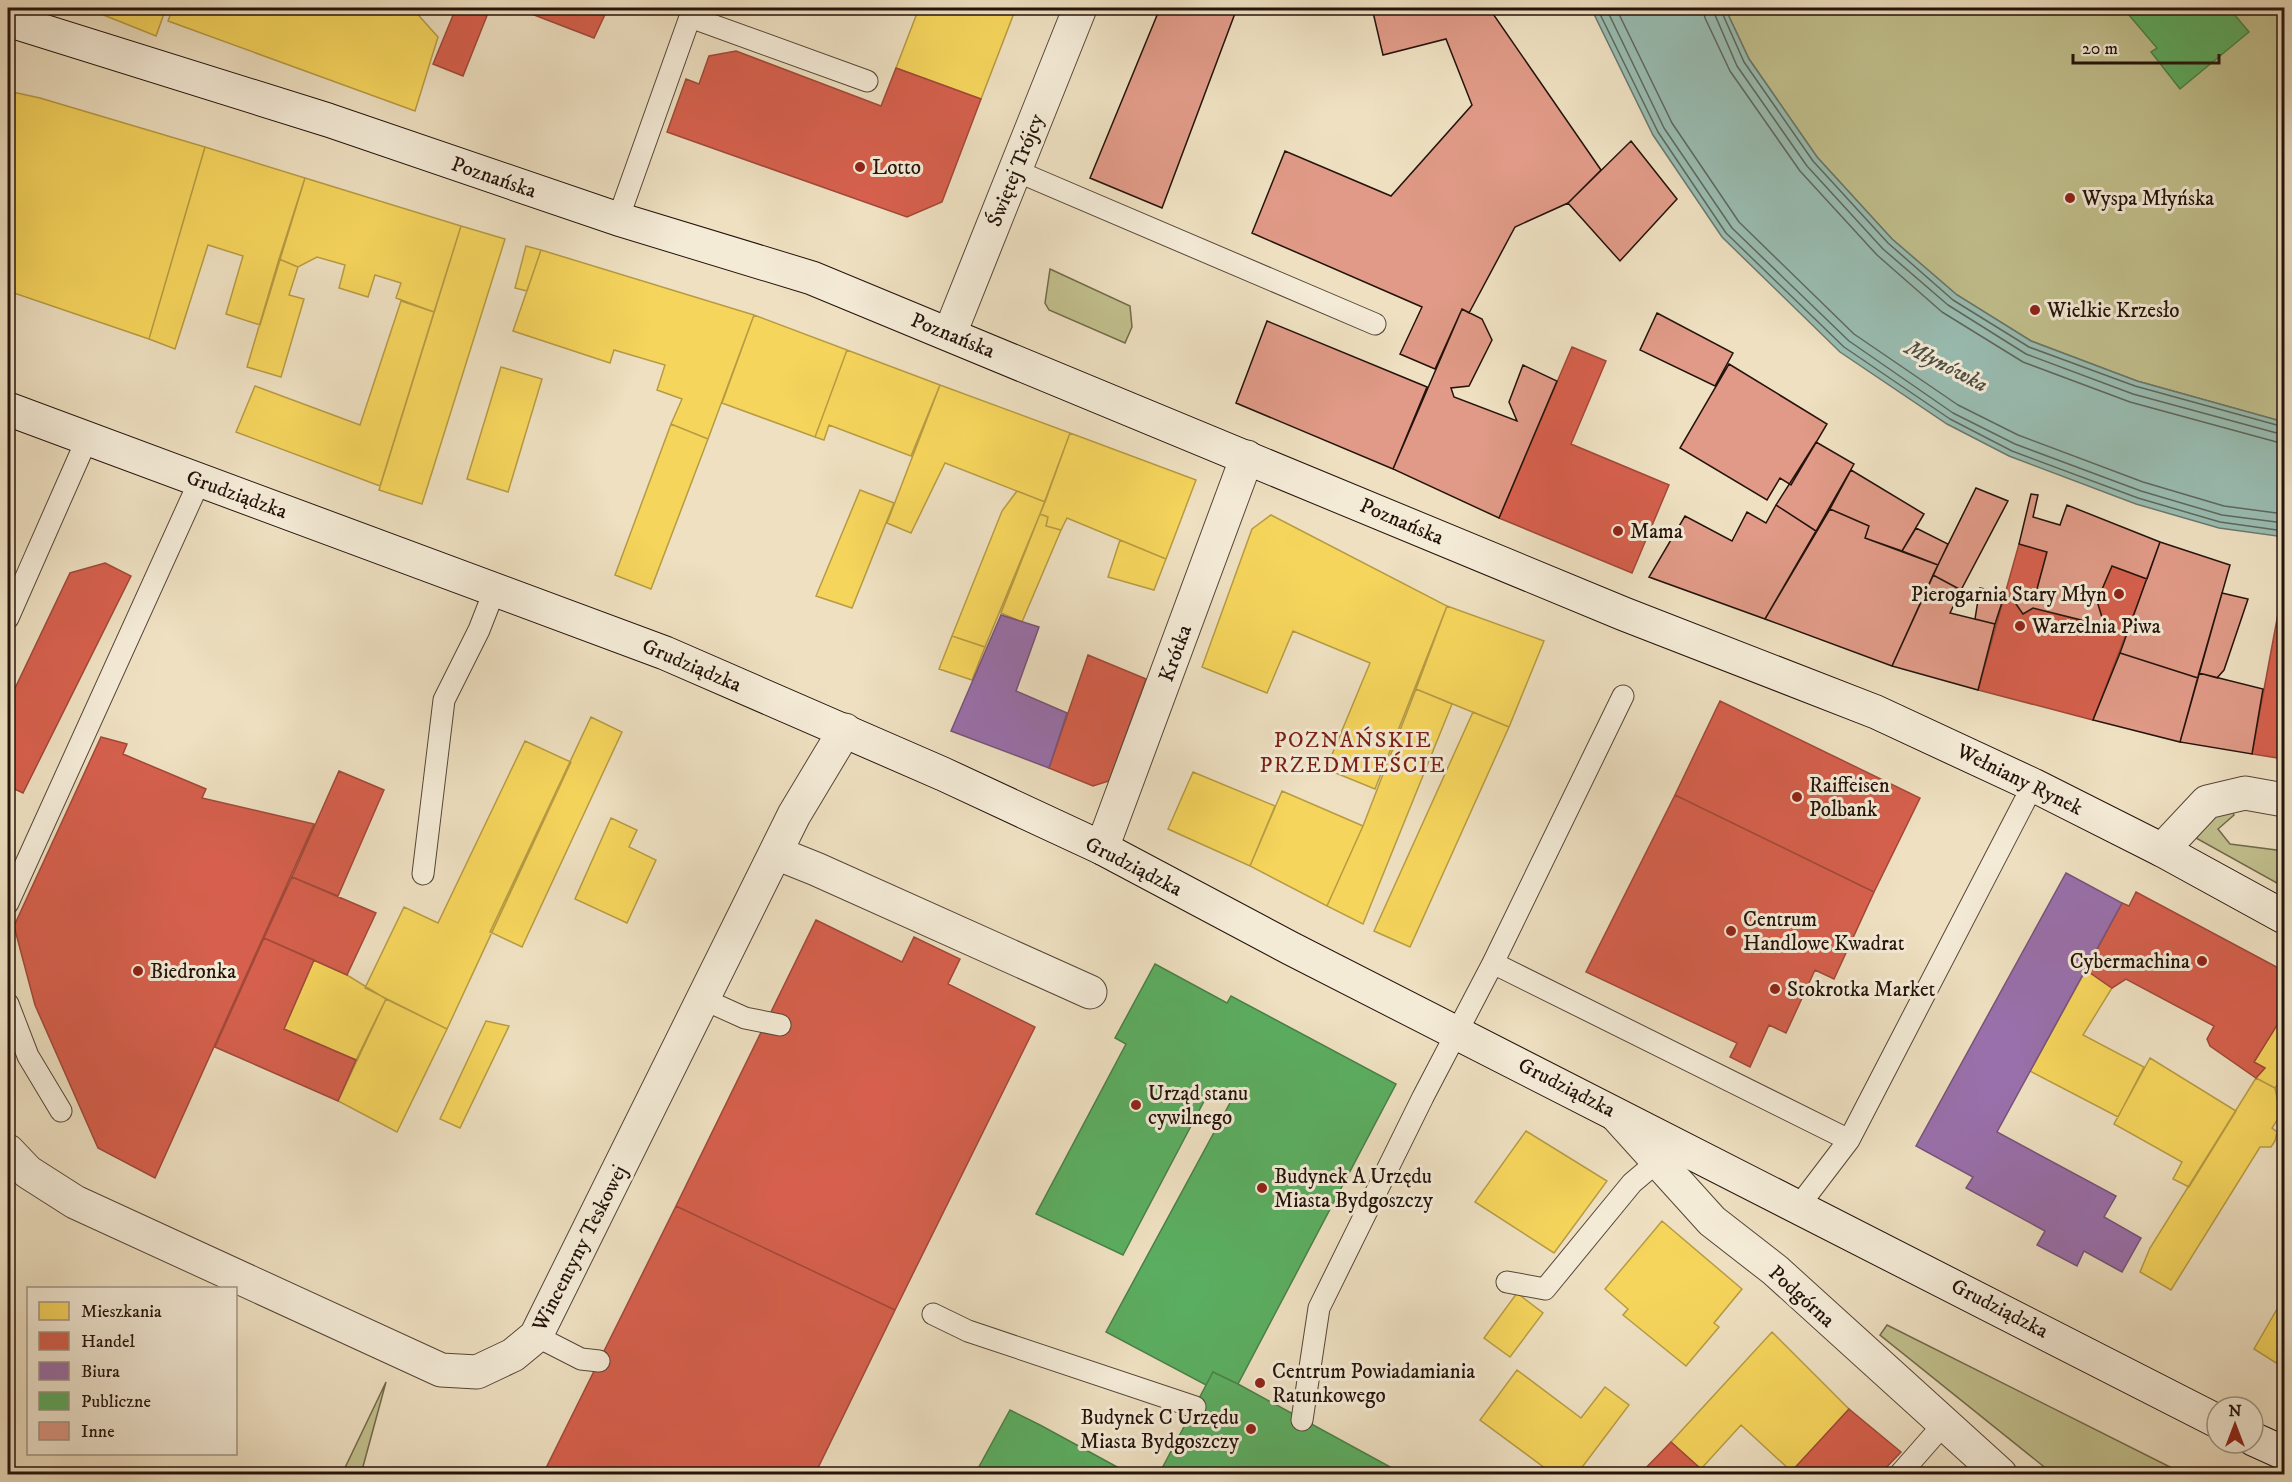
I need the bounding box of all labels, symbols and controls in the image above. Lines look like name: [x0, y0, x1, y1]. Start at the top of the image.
scale bar: [2073, 27, 2218, 65]
text: 20 m: [2082, 38, 2118, 60]
street label: Świętej Trójcy: [980, 109, 1051, 230]
street label: Poznańska: [448, 151, 540, 205]
place label: Lotto: [872, 155, 921, 181]
marker: Lotto: [853, 160, 867, 174]
place label: Wyspa Młyńska: [2081, 186, 2214, 212]
marker: Wyspa Młyńska: [2063, 191, 2077, 205]
place label: Wielkie Krzesło: [2046, 298, 2179, 324]
marker: Wielkie Krzesło: [2028, 303, 2042, 317]
street label: Poznańska: [907, 307, 999, 365]
water label: Młynówka: [1899, 333, 1992, 399]
street label: Grudziądzka: [183, 465, 291, 525]
street label: Poznańska: [1356, 493, 1447, 551]
place label: Mama: [1630, 519, 1683, 545]
marker: Mama: [1611, 524, 1625, 538]
place label: Pierogarnia Stary Młyn: [1911, 582, 2107, 608]
marker: Pierogarnia Stary Młyn: [2112, 587, 2126, 601]
place label: Warzelnia Piwa: [2031, 614, 2161, 640]
marker: Warzelnia Piwa: [2013, 619, 2027, 633]
street label: Krótka: [1154, 621, 1198, 685]
street label: Grudziądzka: [638, 633, 745, 699]
district label: POZNAŃSKIE PRZEDMIEŚCIE: [1260, 726, 1446, 779]
street label: Wełniany Rynek: [1951, 738, 2088, 822]
place label: Raiffeisen Polbank: [1809, 773, 1890, 823]
marker: Raiffeisen Polbank: [1790, 790, 1804, 804]
street label: Grudziądzka: [1081, 831, 1187, 902]
place label: Centrum Handlowe Kwadrat: [1743, 907, 1905, 957]
marker: Centrum Handlowe Kwadrat: [1724, 924, 1738, 938]
place label: Cybermachina: [2070, 949, 2190, 975]
marker: Cybermachina: [2195, 954, 2209, 968]
place label: Biedronka: [150, 959, 236, 985]
marker: Biedronka: [131, 964, 145, 978]
place label: Stokrotka Market: [1787, 977, 1936, 1003]
marker: Stokrotka Market: [1768, 982, 1782, 996]
street label: Grudziądzka: [1514, 1052, 1620, 1123]
place label: Urząd stanu cywilnego: [1148, 1081, 1248, 1131]
marker: Urząd stanu cywilnego: [1129, 1098, 1143, 1112]
street label: Wincentyny Teskowej: [526, 1161, 633, 1337]
place label: Budynek A Urzędu Miasta Bydgoszczy: [1274, 1164, 1434, 1214]
marker: Budynek A Urzędu Miasta Bydgoszczy: [1255, 1181, 1269, 1195]
street label: Podgórna: [1763, 1260, 1840, 1333]
street label: Grudziądzka: [1947, 1273, 2053, 1344]
legend: [27, 1287, 237, 1455]
text: Mieszkania: [81, 1301, 162, 1323]
text: Handel: [81, 1331, 136, 1353]
place label: Centrum Powiadamiania Ratunkowego: [1272, 1359, 1475, 1409]
text: Biura: [81, 1361, 120, 1383]
marker: Centrum Powiadamiania Ratunkowego: [1253, 1376, 1267, 1390]
text: Publiczne: [81, 1391, 151, 1413]
north arrow: [2205, 1395, 2265, 1455]
text: N: [2228, 1401, 2242, 1421]
place label: Budynek C Urzędu Miasta Bydgoszczy: [1080, 1405, 1240, 1455]
text: Inne: [81, 1421, 115, 1443]
marker: Budynek C Urzędu Miasta Bydgoszczy: [1244, 1422, 1258, 1436]

